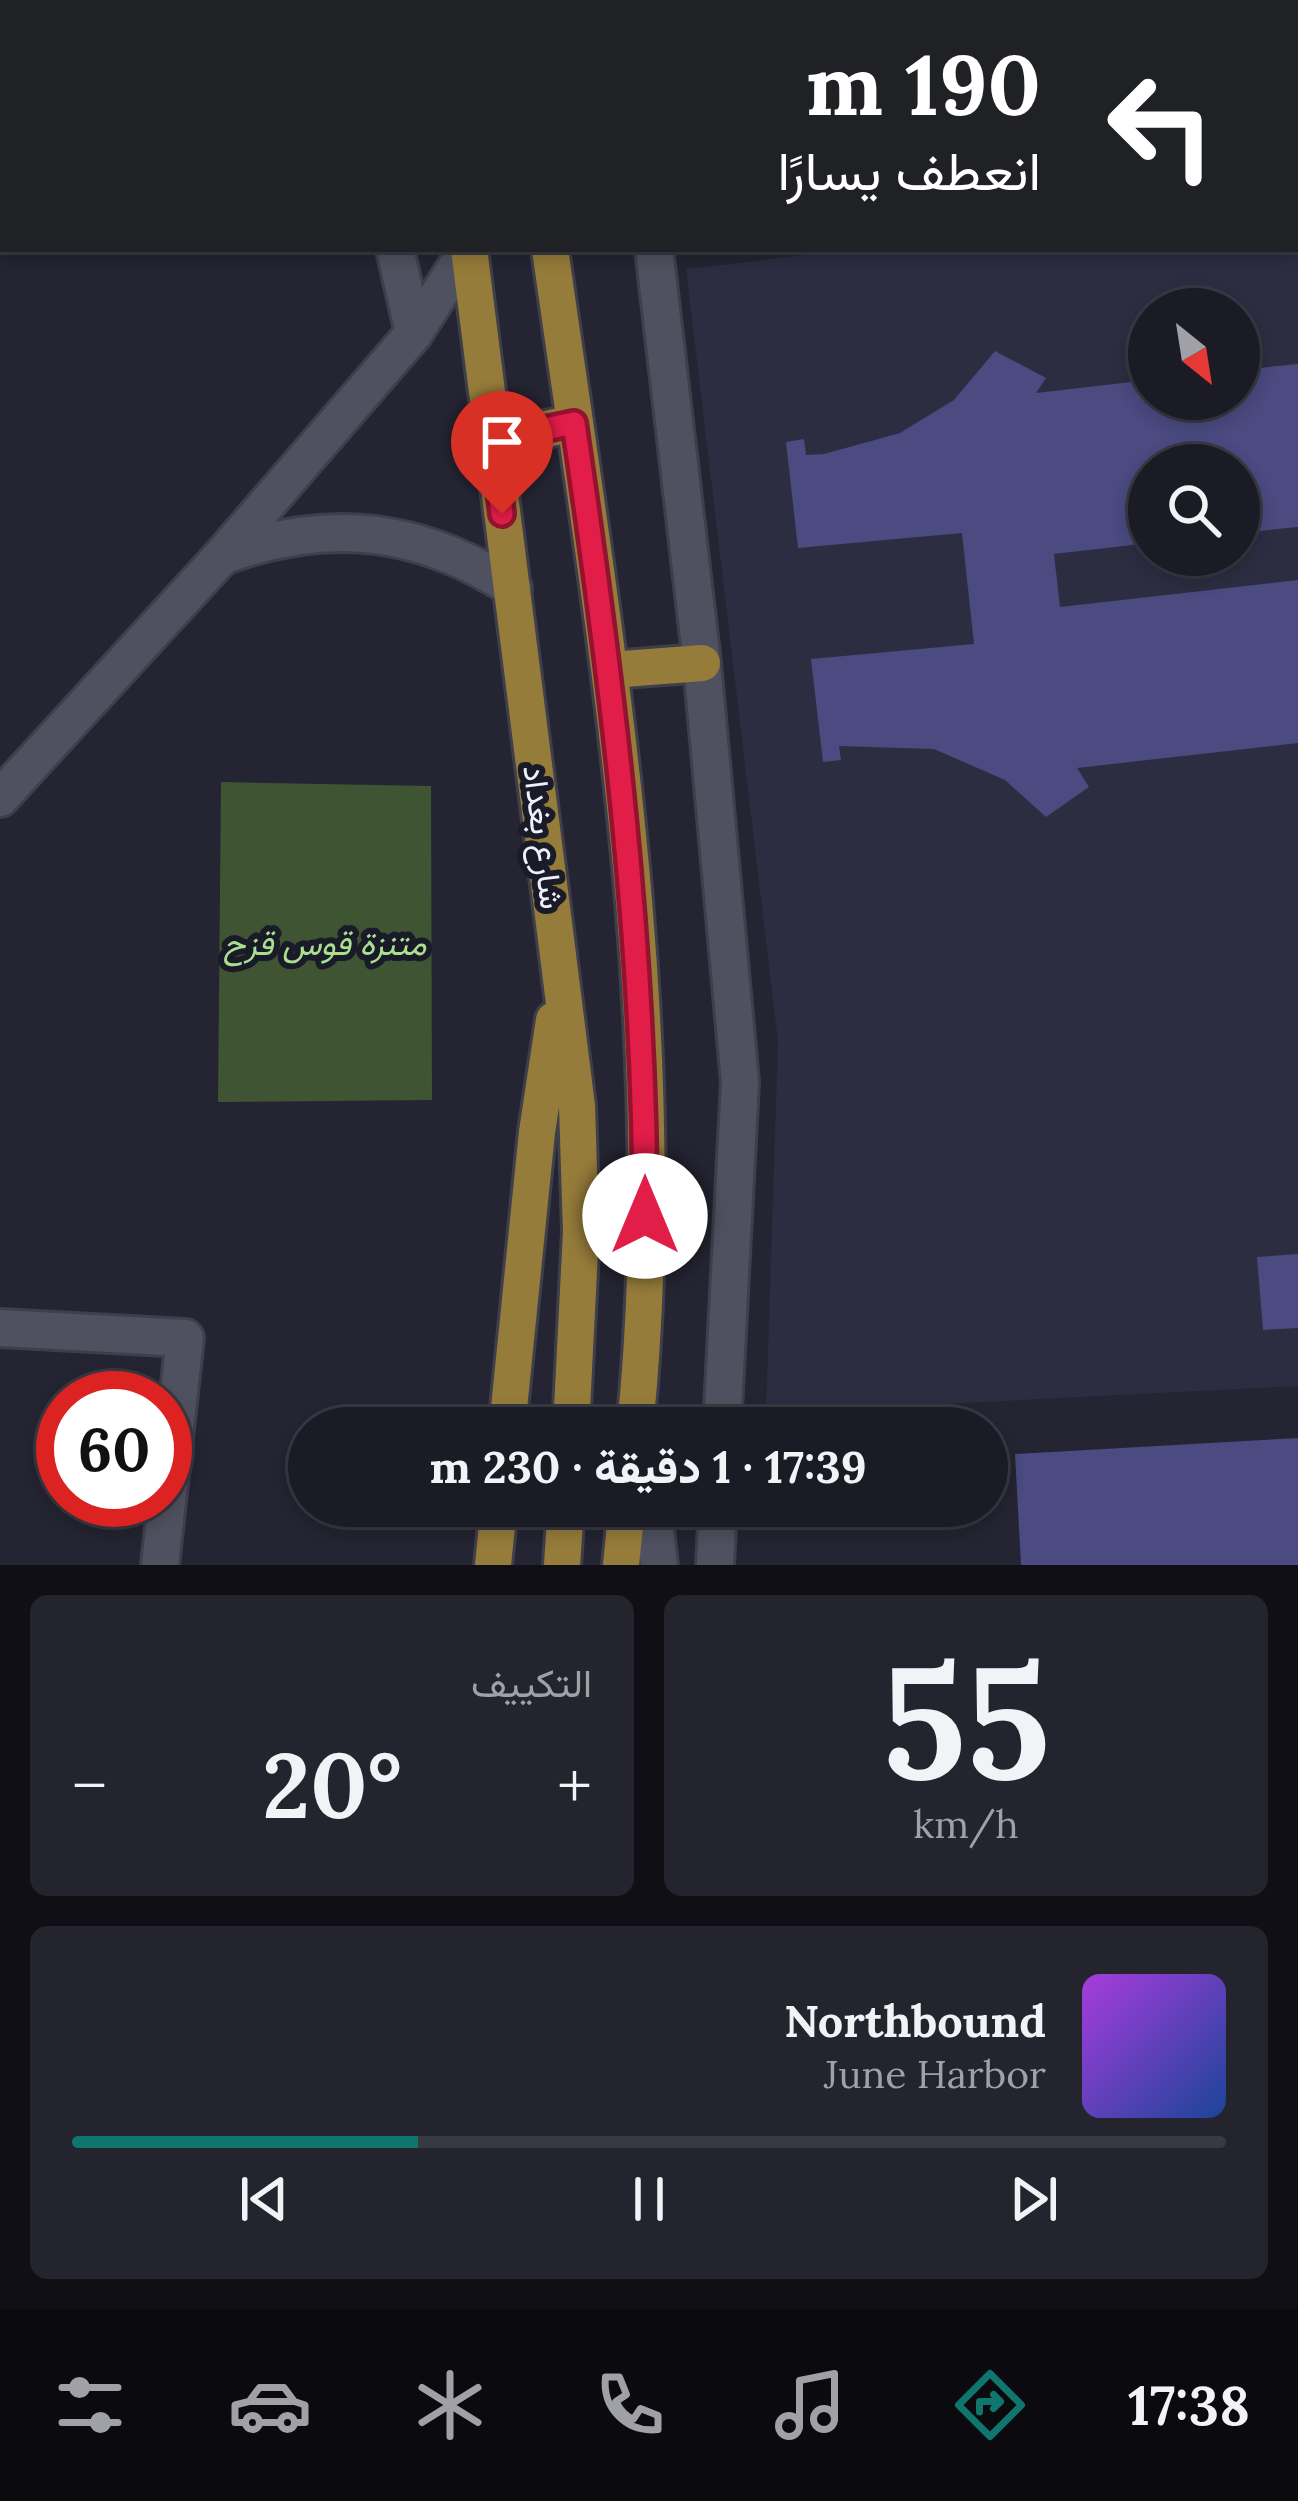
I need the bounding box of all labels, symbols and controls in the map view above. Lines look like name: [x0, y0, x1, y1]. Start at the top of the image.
text: 190 m: [806, 30, 1041, 138]
icon: left: [1083, 48, 1239, 204]
text: انعطف يسارًا: [777, 136, 1041, 205]
north arrow: [1128, 288, 1260, 420]
map controls: [1128, 288, 1260, 576]
pin: [451, 391, 553, 514]
icon: arrive: [469, 409, 535, 475]
button: search: [1128, 444, 1260, 576]
street label: شارع بغداد: [512, 763, 574, 912]
park label: متنزة قوس قزح: [224, 922, 427, 967]
position arrow: [582, 1153, 708, 1279]
speed limit sign: 60: [36, 1371, 192, 1527]
text: 17:39 · 1 دقيقة · 230 m: [429, 1438, 867, 1495]
text: 55: [882, 1621, 1050, 1821]
text: التكييف: [471, 1658, 592, 1708]
text: 20°: [262, 1727, 402, 1843]
text: −: [72, 1743, 107, 1827]
text: +: [557, 1743, 592, 1827]
text: km/h: [913, 1799, 1019, 1849]
text: Northbound: [784, 1992, 1046, 2049]
text: June Harbor: [824, 2049, 1046, 2099]
icon: previous: [231, 2166, 297, 2232]
icon: pause: [616, 2166, 682, 2232]
icon: next: [1001, 2166, 1067, 2232]
icon: filters: [48, 2363, 132, 2447]
icon: car: [228, 2363, 312, 2447]
icon: climate: [408, 2363, 492, 2447]
icon: phone: [588, 2363, 672, 2447]
icon: music: [768, 2363, 852, 2447]
icon: directions: [948, 2363, 1032, 2447]
text: 17:38: [1128, 2371, 1250, 2440]

